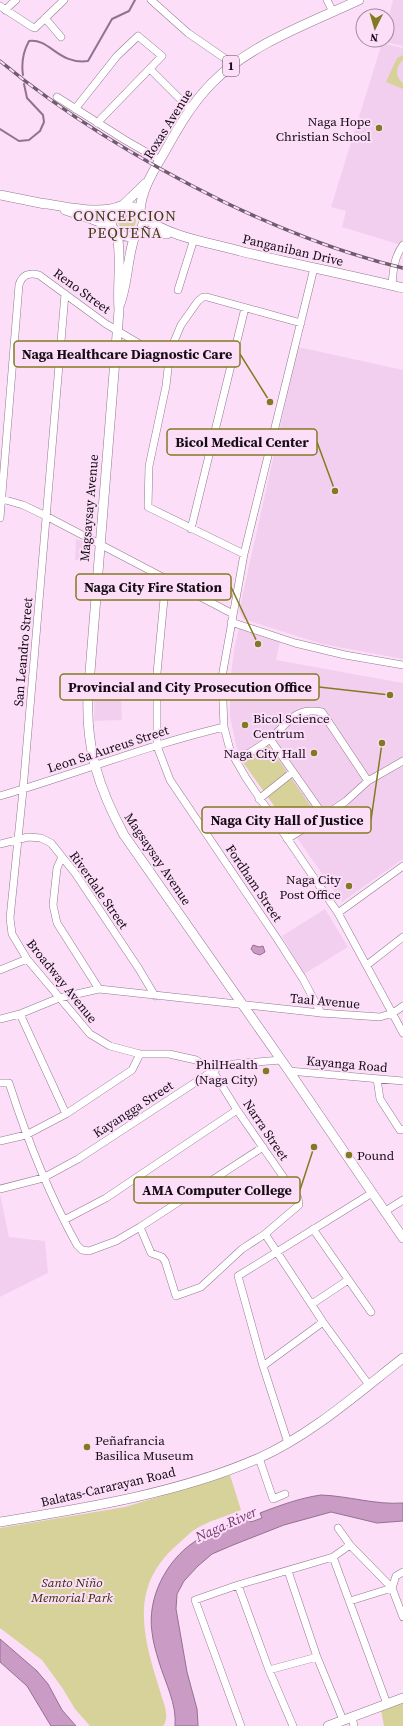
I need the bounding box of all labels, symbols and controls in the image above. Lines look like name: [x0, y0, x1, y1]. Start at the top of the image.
north arrow: [355, 8, 395, 48]
text: N: [370, 30, 379, 45]
road number: 1: [223, 56, 239, 76]
street label: Roxas Avenue: [140, 85, 197, 162]
place label: Naga Hope Christian School: [276, 113, 371, 145]
marker: Naga Hope Christian School: [374, 123, 384, 133]
district label: CONCEPCION PEQUEÑA: [73, 205, 177, 243]
street label: Panganiban Drive: [241, 230, 346, 270]
street label: Reno Street: [50, 265, 115, 318]
callout: Naga Healthcare Diagnostic Care: [14, 341, 240, 367]
text: Naga Healthcare Diagnostic Care: [22, 344, 232, 364]
callout: Bicol Medical Center: [167, 429, 317, 455]
text: Bicol Medical Center: [175, 432, 309, 452]
street label: Magsaysay Avenue: [76, 453, 102, 562]
callout: Naga City Fire Station: [76, 574, 231, 600]
text: Naga City Fire Station: [84, 577, 222, 597]
street label: San Leandro Street: [10, 596, 36, 707]
callout: Provincial and City Prosecution Office: [60, 674, 319, 700]
text: Provincial and City Prosecution Office: [68, 677, 312, 697]
place label: Bicol Science Centrum: [253, 710, 330, 742]
marker: Bicol Science Centrum: [240, 720, 250, 730]
street label: Leon Sa Aureus Street: [45, 721, 172, 777]
place label: Naga City Hall: [224, 745, 306, 762]
marker: Naga City Hall: [309, 748, 319, 758]
callout: Naga City Hall of Justice: [202, 807, 371, 833]
street label: Magsaysay Avenue: [121, 810, 195, 909]
text: Naga City Hall of Justice: [210, 810, 364, 830]
street label: Fordham Street: [222, 841, 287, 926]
street label: Riverdale Street: [66, 848, 133, 933]
place label: Naga City Post Office: [280, 871, 341, 903]
marker: Naga City Post Office: [344, 881, 354, 891]
street label: Broadway Avenue: [23, 936, 101, 1027]
street label: Taal Avenue: [289, 989, 361, 1013]
street label: Kayanga Road: [306, 1052, 389, 1076]
place label: PhilHealth (Naga City): [195, 1056, 258, 1088]
marker: PhilHealth (Naga City): [261, 1066, 271, 1076]
street label: Kayangga Street: [90, 1076, 177, 1141]
street label: Narra Street: [239, 1096, 293, 1164]
place label: Pound: [357, 1147, 395, 1164]
marker: Pound: [344, 1150, 354, 1160]
callout: AMA Computer College: [134, 1177, 300, 1203]
text: AMA Computer College: [142, 1180, 292, 1200]
place label: Peñafrancia Basilica Museum: [95, 1432, 194, 1464]
marker: Peñafrancia Basilica Museum: [82, 1442, 92, 1452]
street label: Balatas-Cararayan Road: [39, 1463, 178, 1511]
water label: Naga River: [191, 1501, 260, 1547]
park label: Santo Niño Memorial Park: [30, 1574, 114, 1606]

